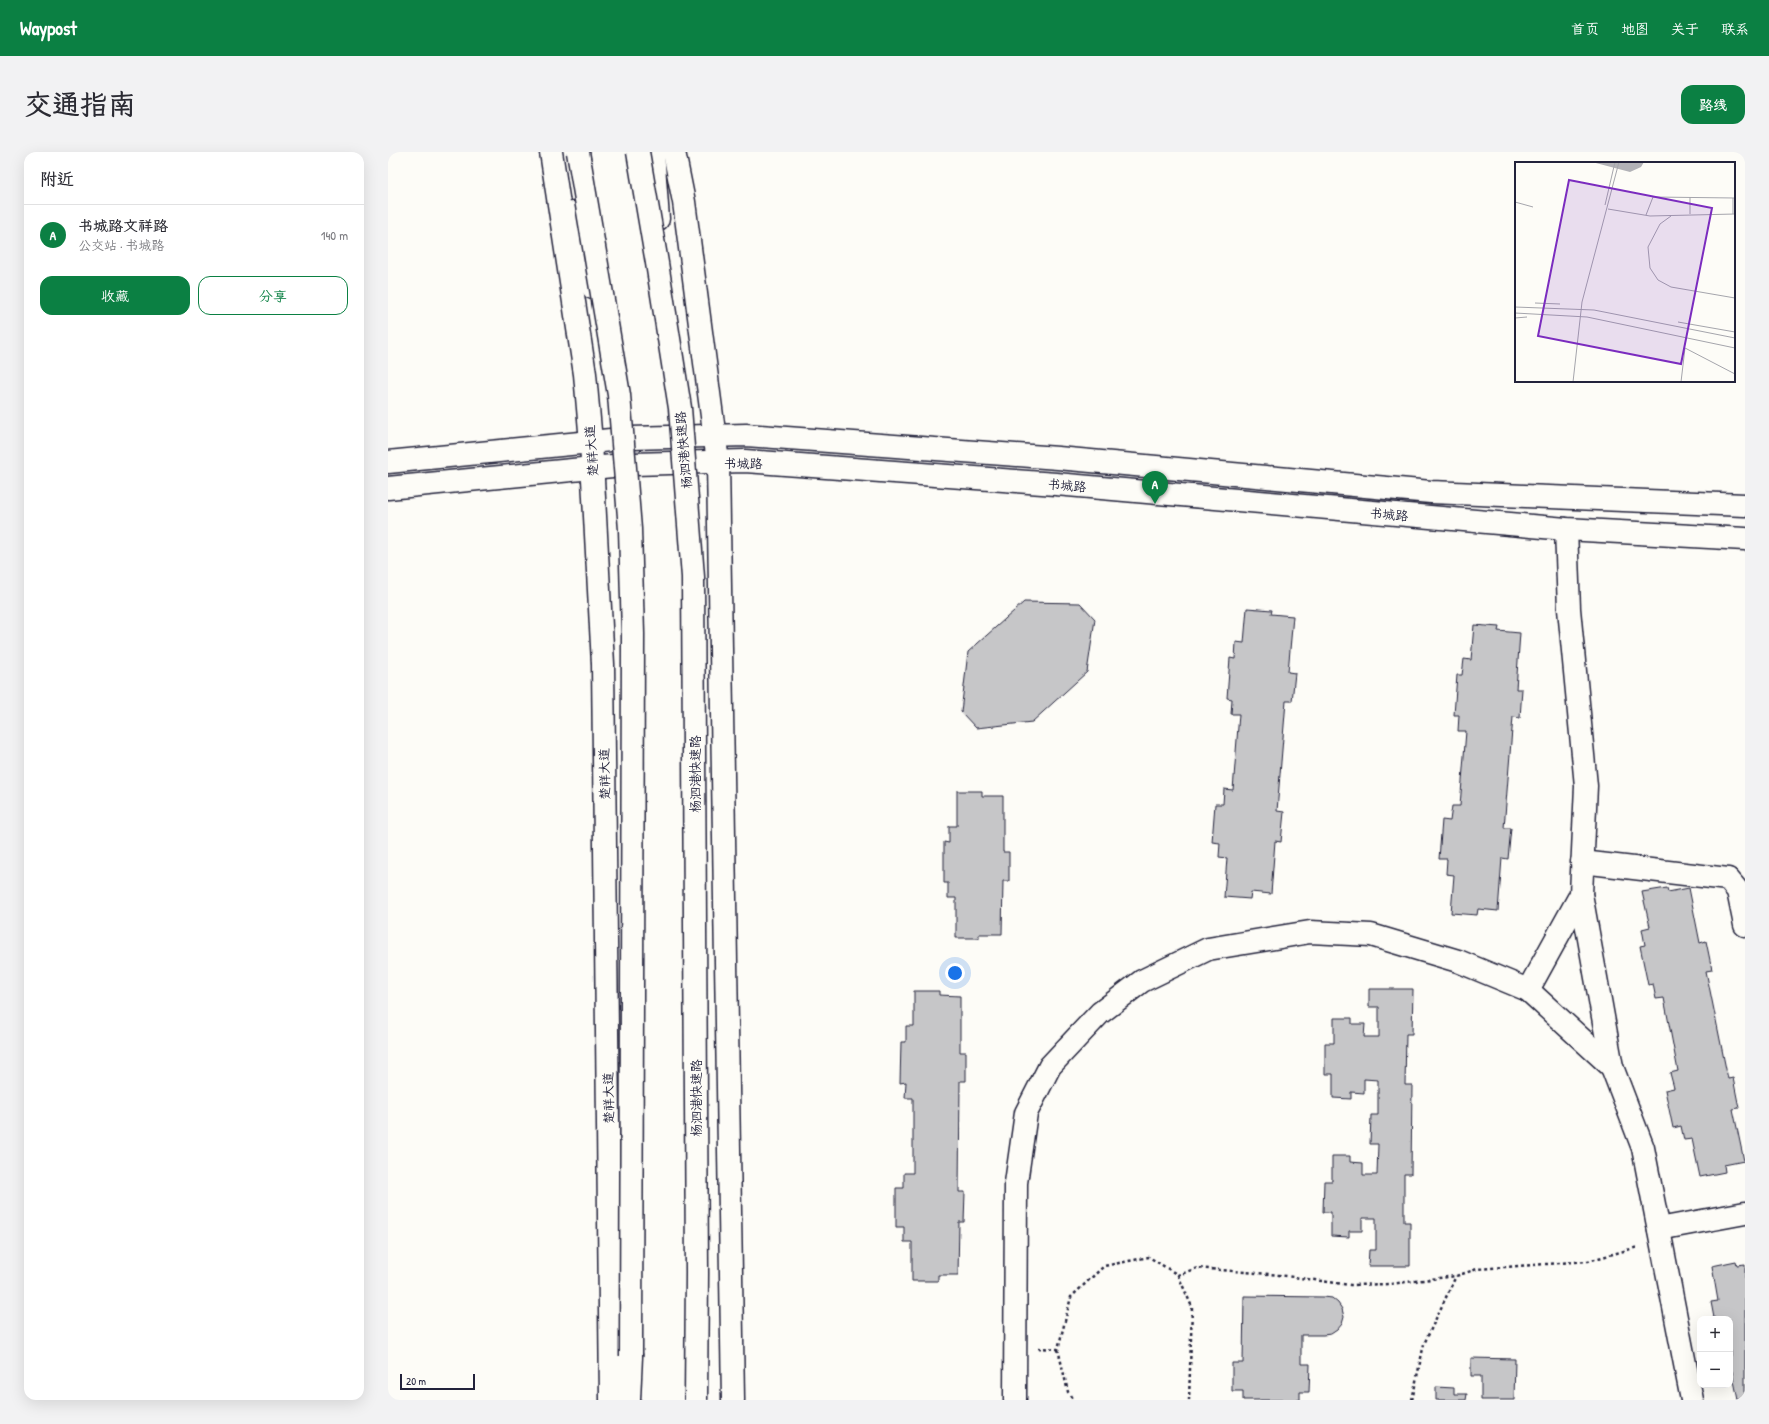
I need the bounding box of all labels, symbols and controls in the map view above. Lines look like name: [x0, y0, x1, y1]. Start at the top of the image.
text: Waypost: [20, 15, 77, 41]
text: 首页: [1571, 19, 1599, 38]
text: 地图: [1621, 19, 1649, 38]
text: 关于: [1671, 19, 1699, 38]
text: 联系: [1721, 19, 1749, 38]
text: 交通指南: [24, 85, 136, 123]
button: 路线: [1681, 85, 1745, 124]
inset map: [1515, 162, 1735, 382]
text: 附近: [40, 167, 74, 190]
text: 书城路文祥路: [78, 215, 168, 236]
text: A: [50, 226, 56, 244]
text: 140 m: [321, 226, 348, 244]
text: 公交站 · 书城路: [78, 236, 165, 254]
button: 收藏: [40, 276, 190, 315]
button: 分享: [198, 276, 348, 315]
street label: 杨泗港快速路: [671, 410, 695, 490]
street label: 楚祥大道: [580, 424, 602, 478]
street label: 书城路: [723, 454, 763, 472]
pin: A: [1142, 471, 1168, 504]
street label: 书城路: [1047, 474, 1087, 496]
street label: 书城路: [1369, 503, 1409, 525]
street label: 杨泗港快速路: [686, 735, 704, 813]
street label: 楚祥大道: [595, 748, 613, 800]
your location: [945, 963, 965, 983]
street label: 杨泗港快速路: [687, 1059, 705, 1137]
street label: 楚祥大道: [599, 1072, 617, 1124]
map controls: [1697, 1316, 1733, 1388]
button: +: [1697, 1316, 1733, 1352]
button: −: [1697, 1352, 1733, 1388]
scale bar: [400, 1372, 475, 1391]
text: 20 m: [406, 1374, 426, 1388]

